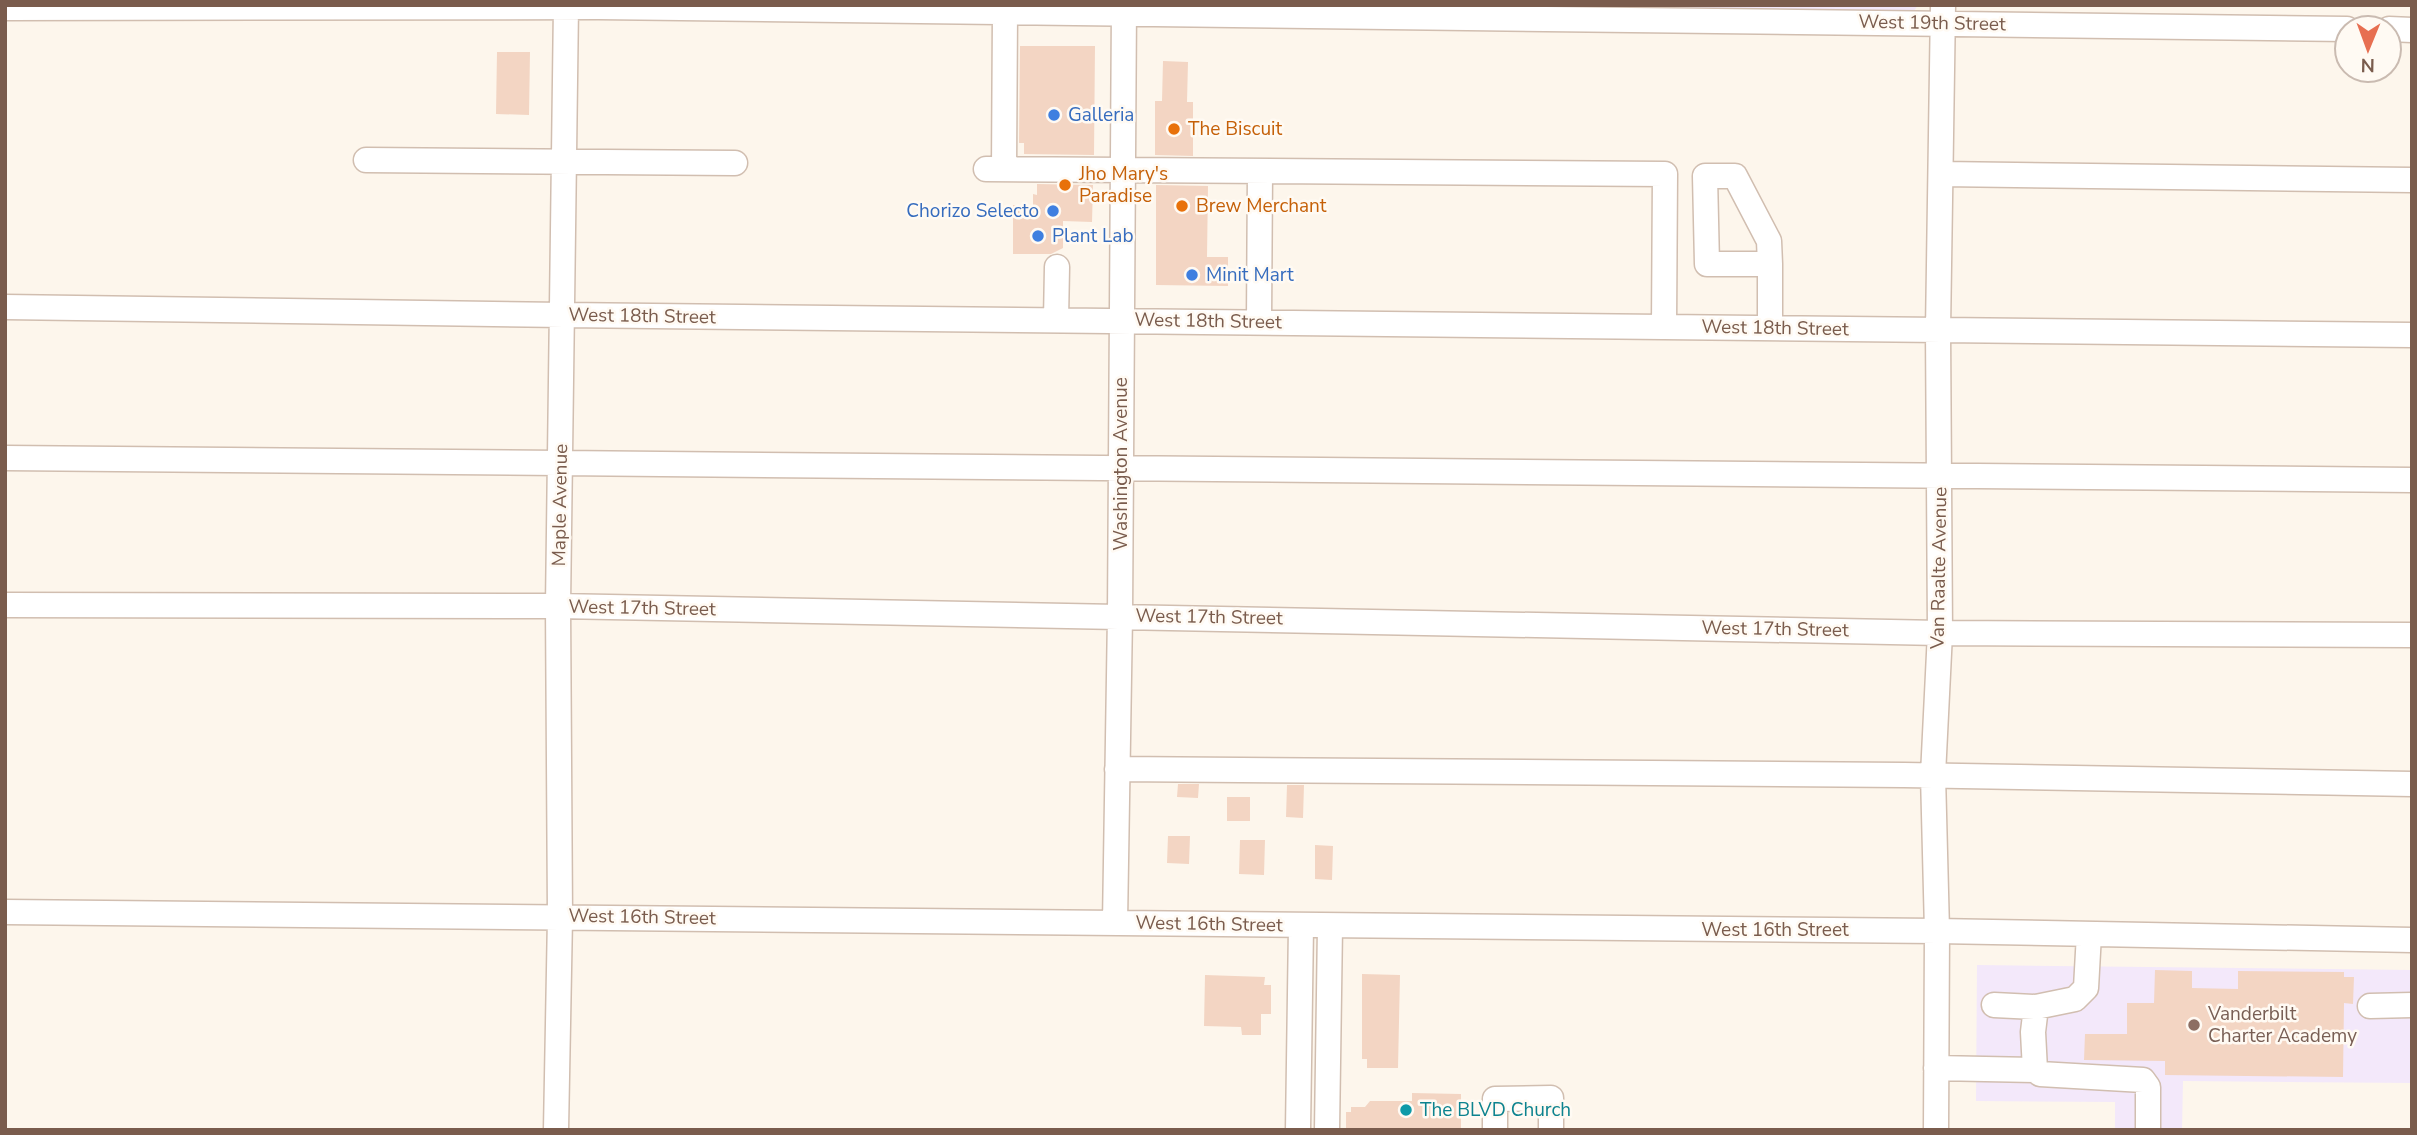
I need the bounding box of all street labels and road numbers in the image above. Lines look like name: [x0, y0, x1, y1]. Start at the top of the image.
street label: West 19th Street: [1858, 9, 2006, 37]
street label: West 18th Street: [568, 302, 716, 330]
street label: West 18th Street: [1134, 307, 1282, 335]
street label: West 18th Street: [1701, 314, 1849, 342]
street label: Washington Avenue: [1108, 377, 1134, 551]
street label: Maple Avenue: [546, 443, 574, 567]
street label: Van Raalte Avenue: [1925, 487, 1953, 650]
street label: West 17th Street: [568, 594, 716, 622]
street label: West 17th Street: [1135, 603, 1283, 631]
street label: West 17th Street: [1701, 615, 1849, 643]
street label: West 16th Street: [568, 903, 716, 931]
street label: West 16th Street: [1135, 910, 1283, 938]
street label: West 16th Street: [1701, 917, 1849, 943]

